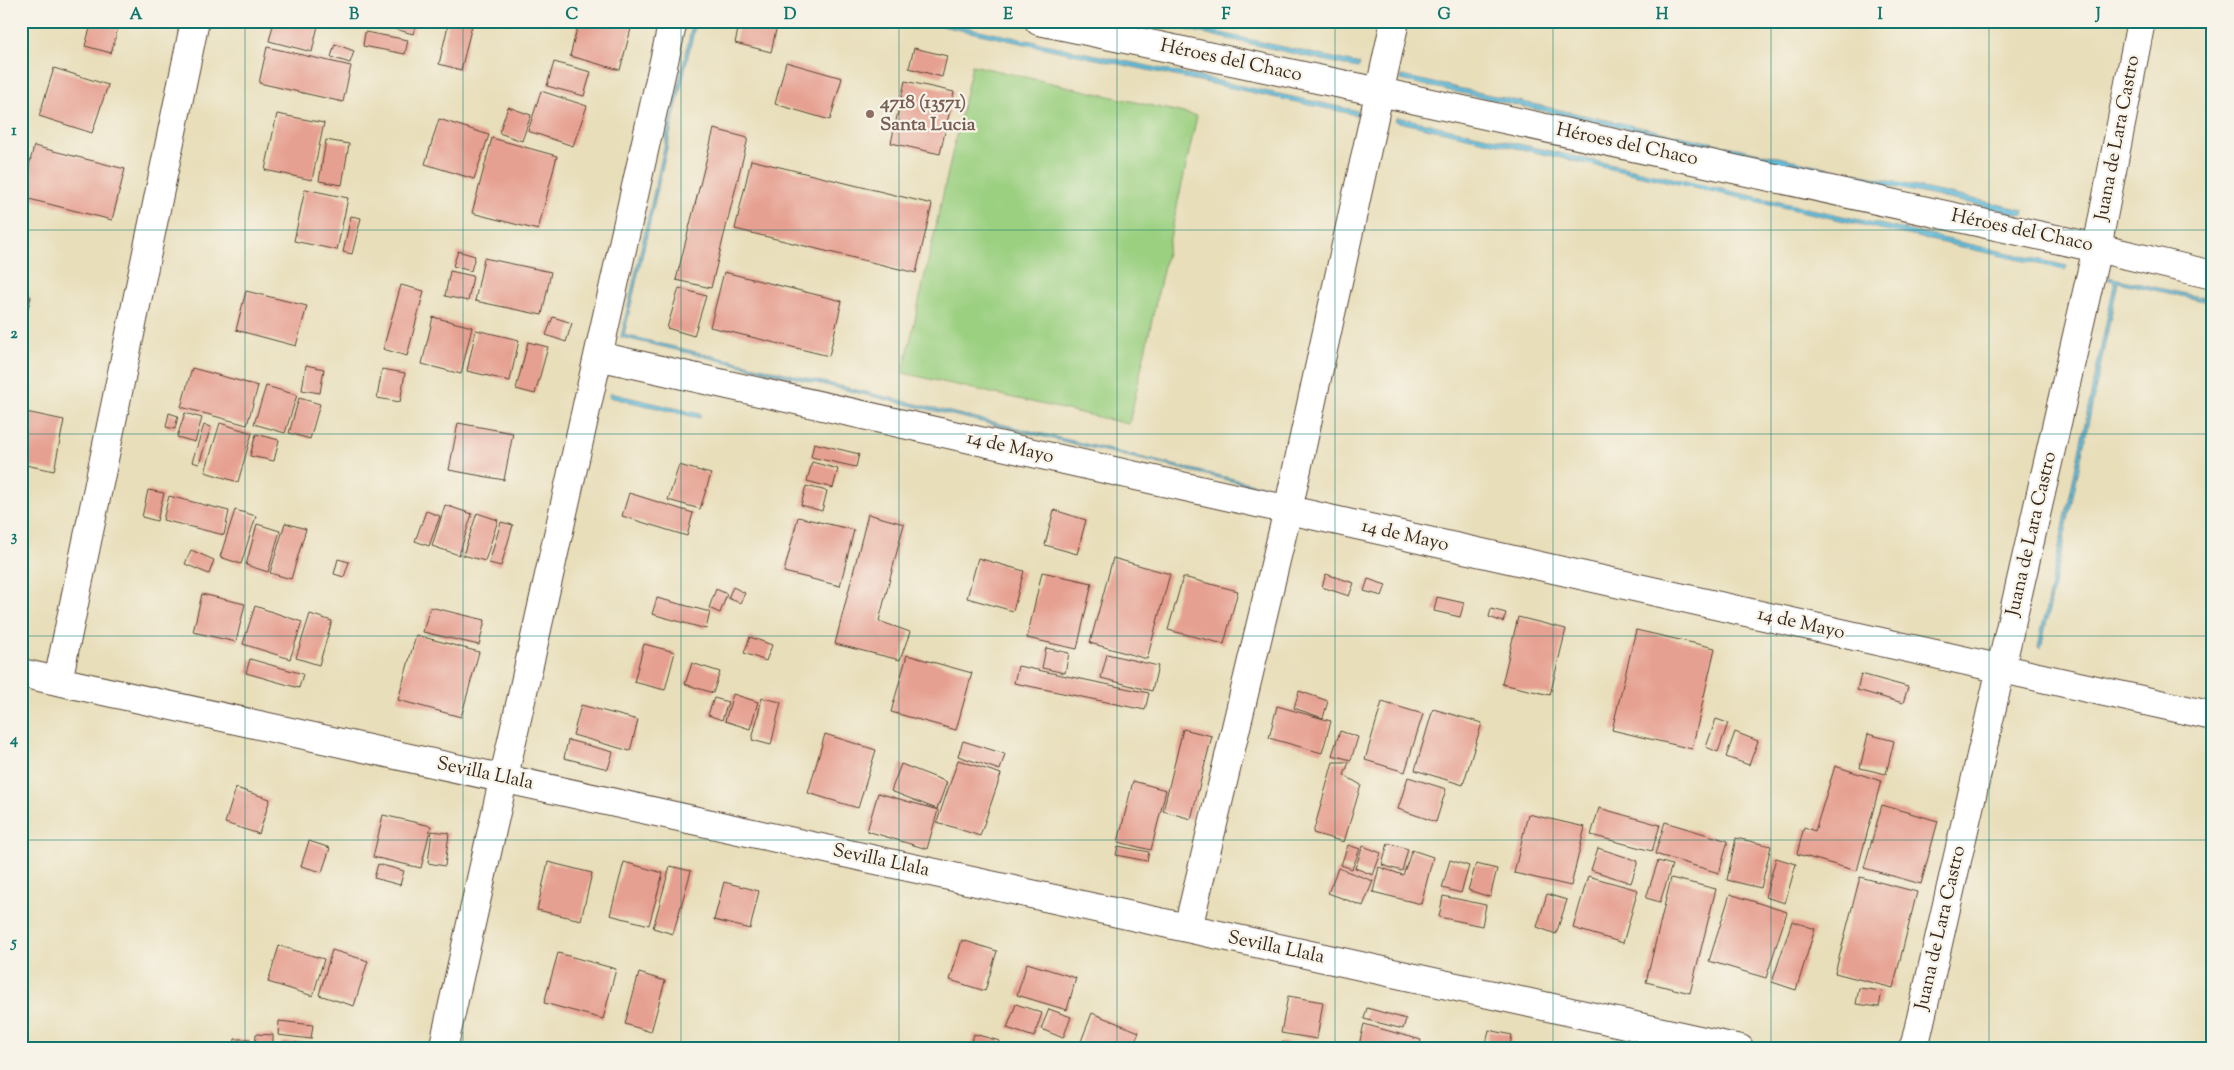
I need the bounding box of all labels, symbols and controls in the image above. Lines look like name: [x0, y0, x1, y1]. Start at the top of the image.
text: A: [130, 4, 143, 27]
text: B: [349, 4, 359, 27]
text: C: [566, 4, 579, 27]
text: D: [784, 4, 797, 27]
text: E: [1003, 4, 1013, 27]
text: F: [1222, 4, 1231, 27]
text: G: [1437, 4, 1451, 27]
text: H: [1656, 4, 1669, 27]
text: I: [1877, 4, 1883, 27]
text: J: [2094, 4, 2101, 27]
street label: Héroes del Chaco: [1158, 33, 1304, 89]
street label: Juana de Lara Castro: [2089, 53, 2147, 224]
place label: 4718 (13571) Santa Lucia: [879, 90, 976, 139]
marker: 4718 (13571) Santa Lucia: [864, 108, 876, 120]
street label: Héroes del Chaco: [1554, 117, 1700, 173]
text: 1: [11, 120, 17, 143]
street label: Héroes del Chaco: [1949, 203, 2095, 259]
text: 2: [10, 323, 18, 346]
street label: 14 de Mayo: [964, 425, 1056, 471]
street label: Juana de Lara Castro: [2000, 449, 2064, 620]
street label: 14 de Mayo: [1359, 513, 1451, 559]
text: 3: [11, 526, 18, 549]
street label: 14 de Mayo: [1755, 601, 1847, 647]
text: 4: [9, 729, 18, 752]
street label: Sevilla Llala: [434, 751, 536, 797]
street label: Sevilla Llala: [830, 838, 932, 884]
street label: Juana de Lara Castro: [1909, 843, 1973, 1014]
street label: Sevilla Llala: [1225, 925, 1327, 971]
text: 5: [9, 932, 17, 955]

